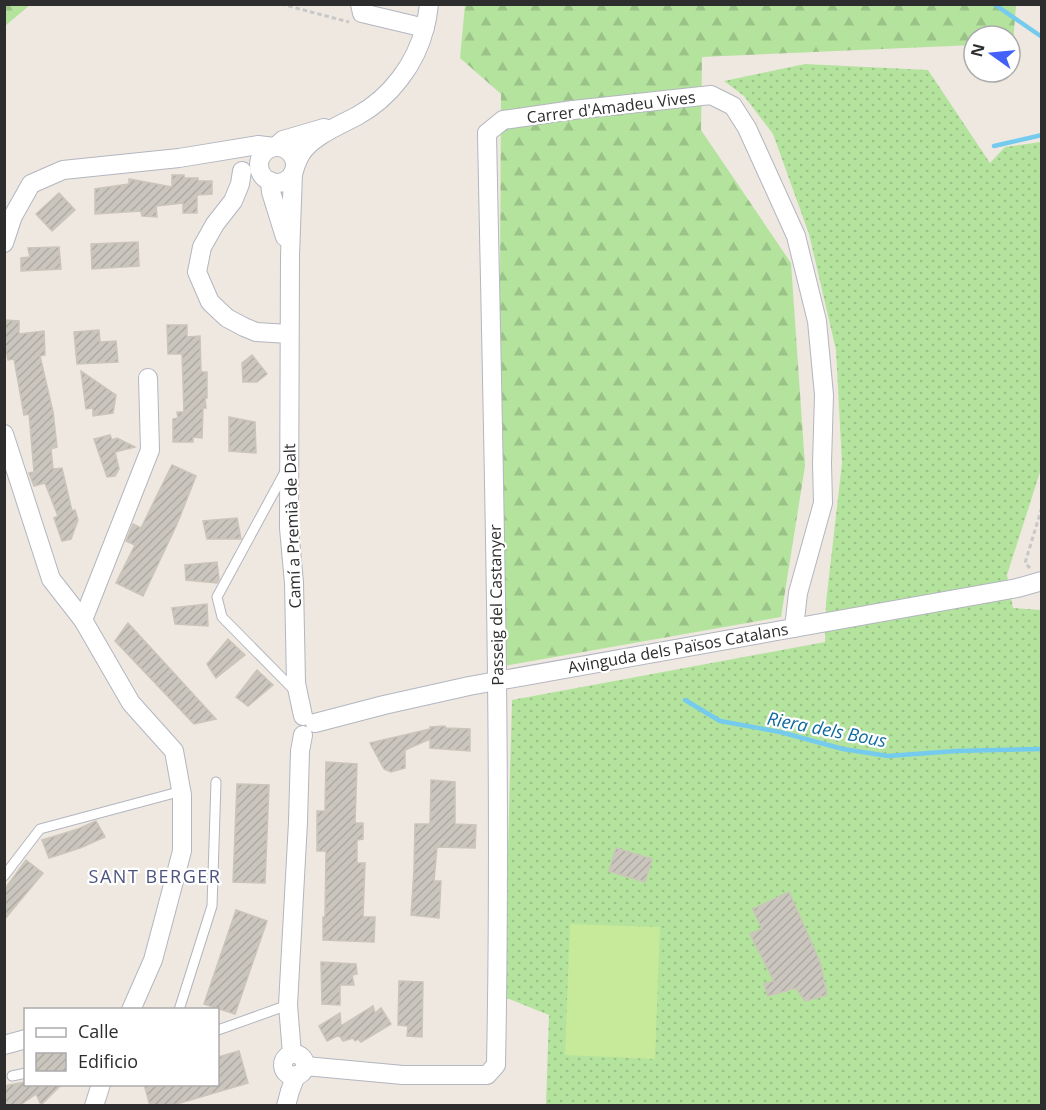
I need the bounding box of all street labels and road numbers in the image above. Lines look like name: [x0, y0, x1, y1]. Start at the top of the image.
street label: Carrer d'Amadeu Vives: [525, 86, 697, 128]
street label: Camí a Premià de Dalt: [278, 443, 306, 609]
street label: Passeig del Castanyer: [484, 524, 508, 686]
street label: Avinguda dels Països Catalans: [566, 618, 790, 678]

